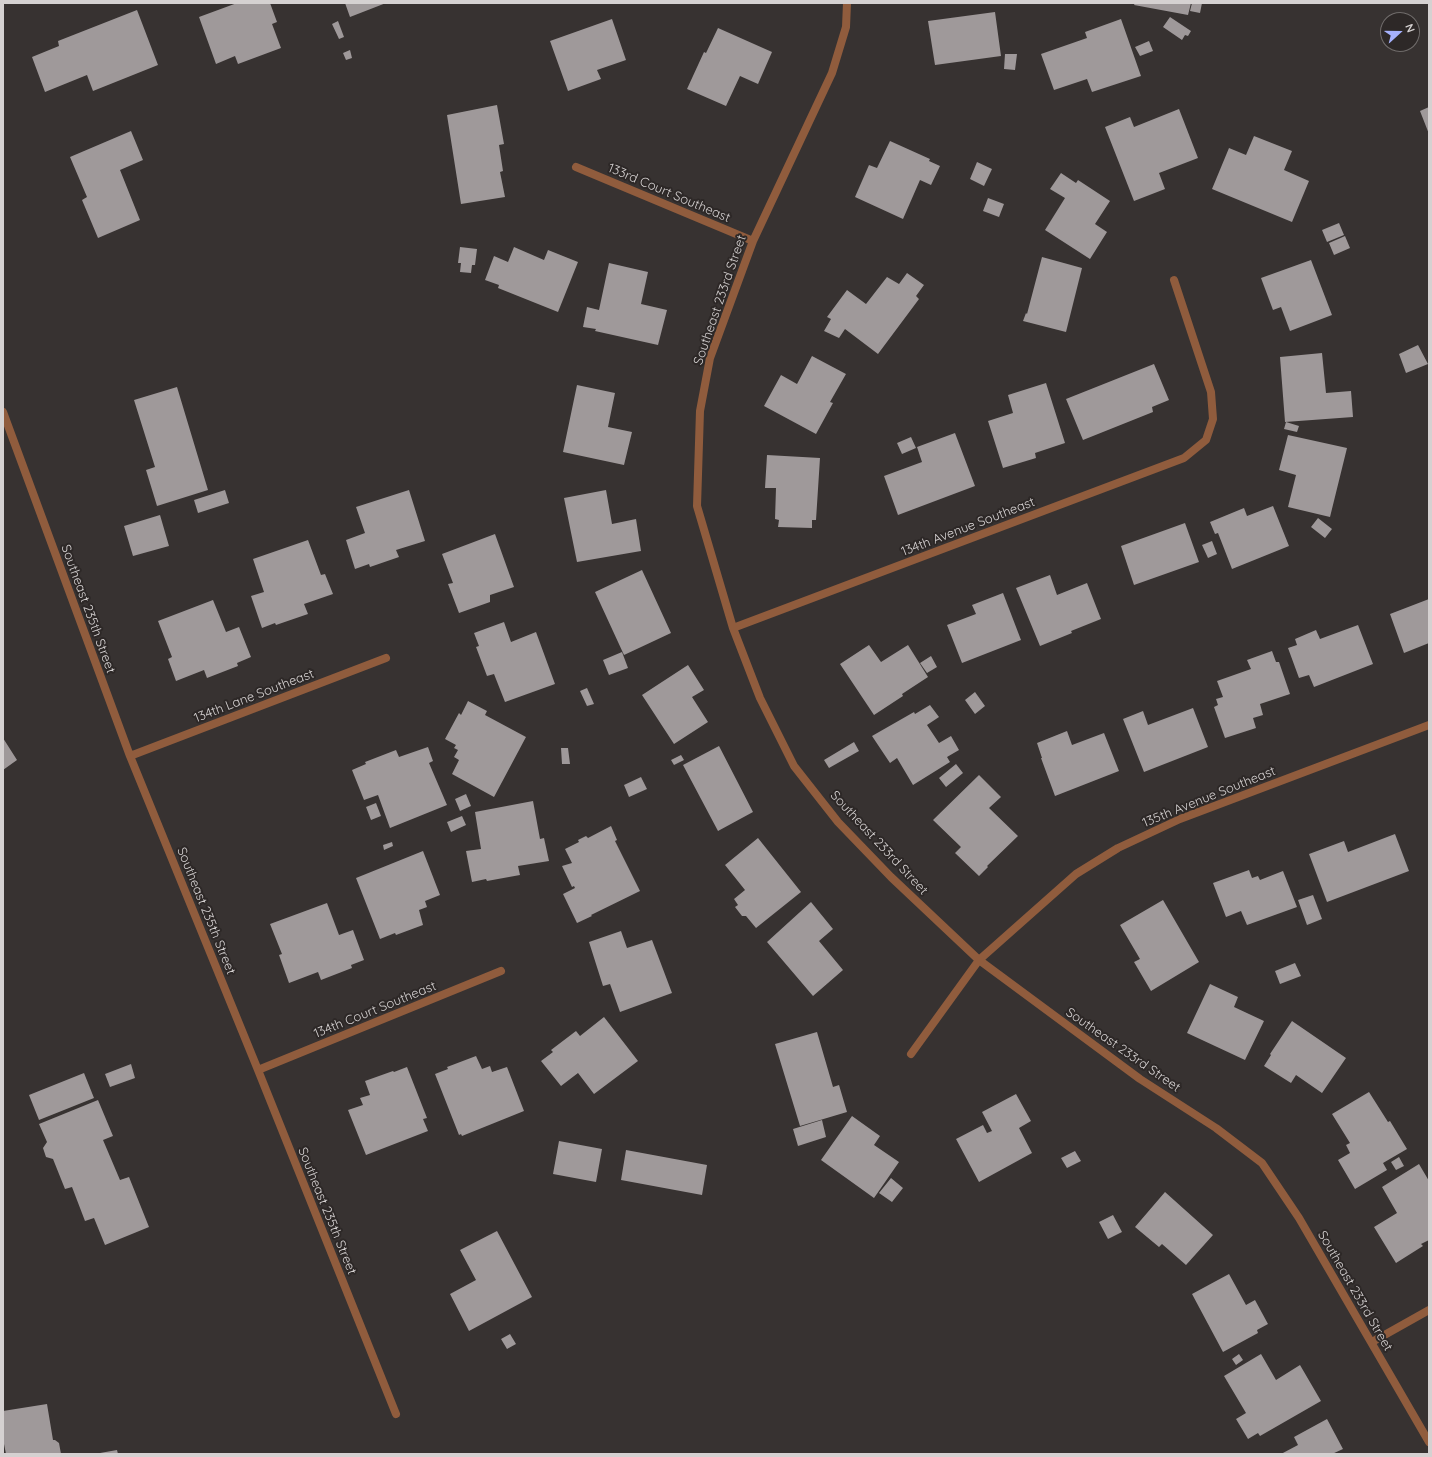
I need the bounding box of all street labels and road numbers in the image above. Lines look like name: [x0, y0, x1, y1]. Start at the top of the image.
street label: 133rd Court Southeast: [605, 160, 733, 226]
street label: Southeast 233rd Street: [690, 233, 750, 367]
street label: 134th Avenue Southeast: [899, 494, 1037, 560]
street label: Southeast 235th Street: [57, 543, 119, 675]
street label: 134th Lane Southeast: [192, 666, 316, 726]
street label: 135th Avenue Southeast: [1140, 763, 1278, 831]
street label: Southeast 233rd Street: [827, 788, 931, 898]
street label: Southeast 235th Street: [173, 845, 239, 977]
street label: 134th Court Southeast: [312, 978, 438, 1042]
street label: Southeast 233rd Street: [1063, 1005, 1183, 1095]
street label: Southeast 235th Street: [294, 1145, 360, 1277]
street label: Southeast 233rd Street: [1314, 1228, 1396, 1354]

